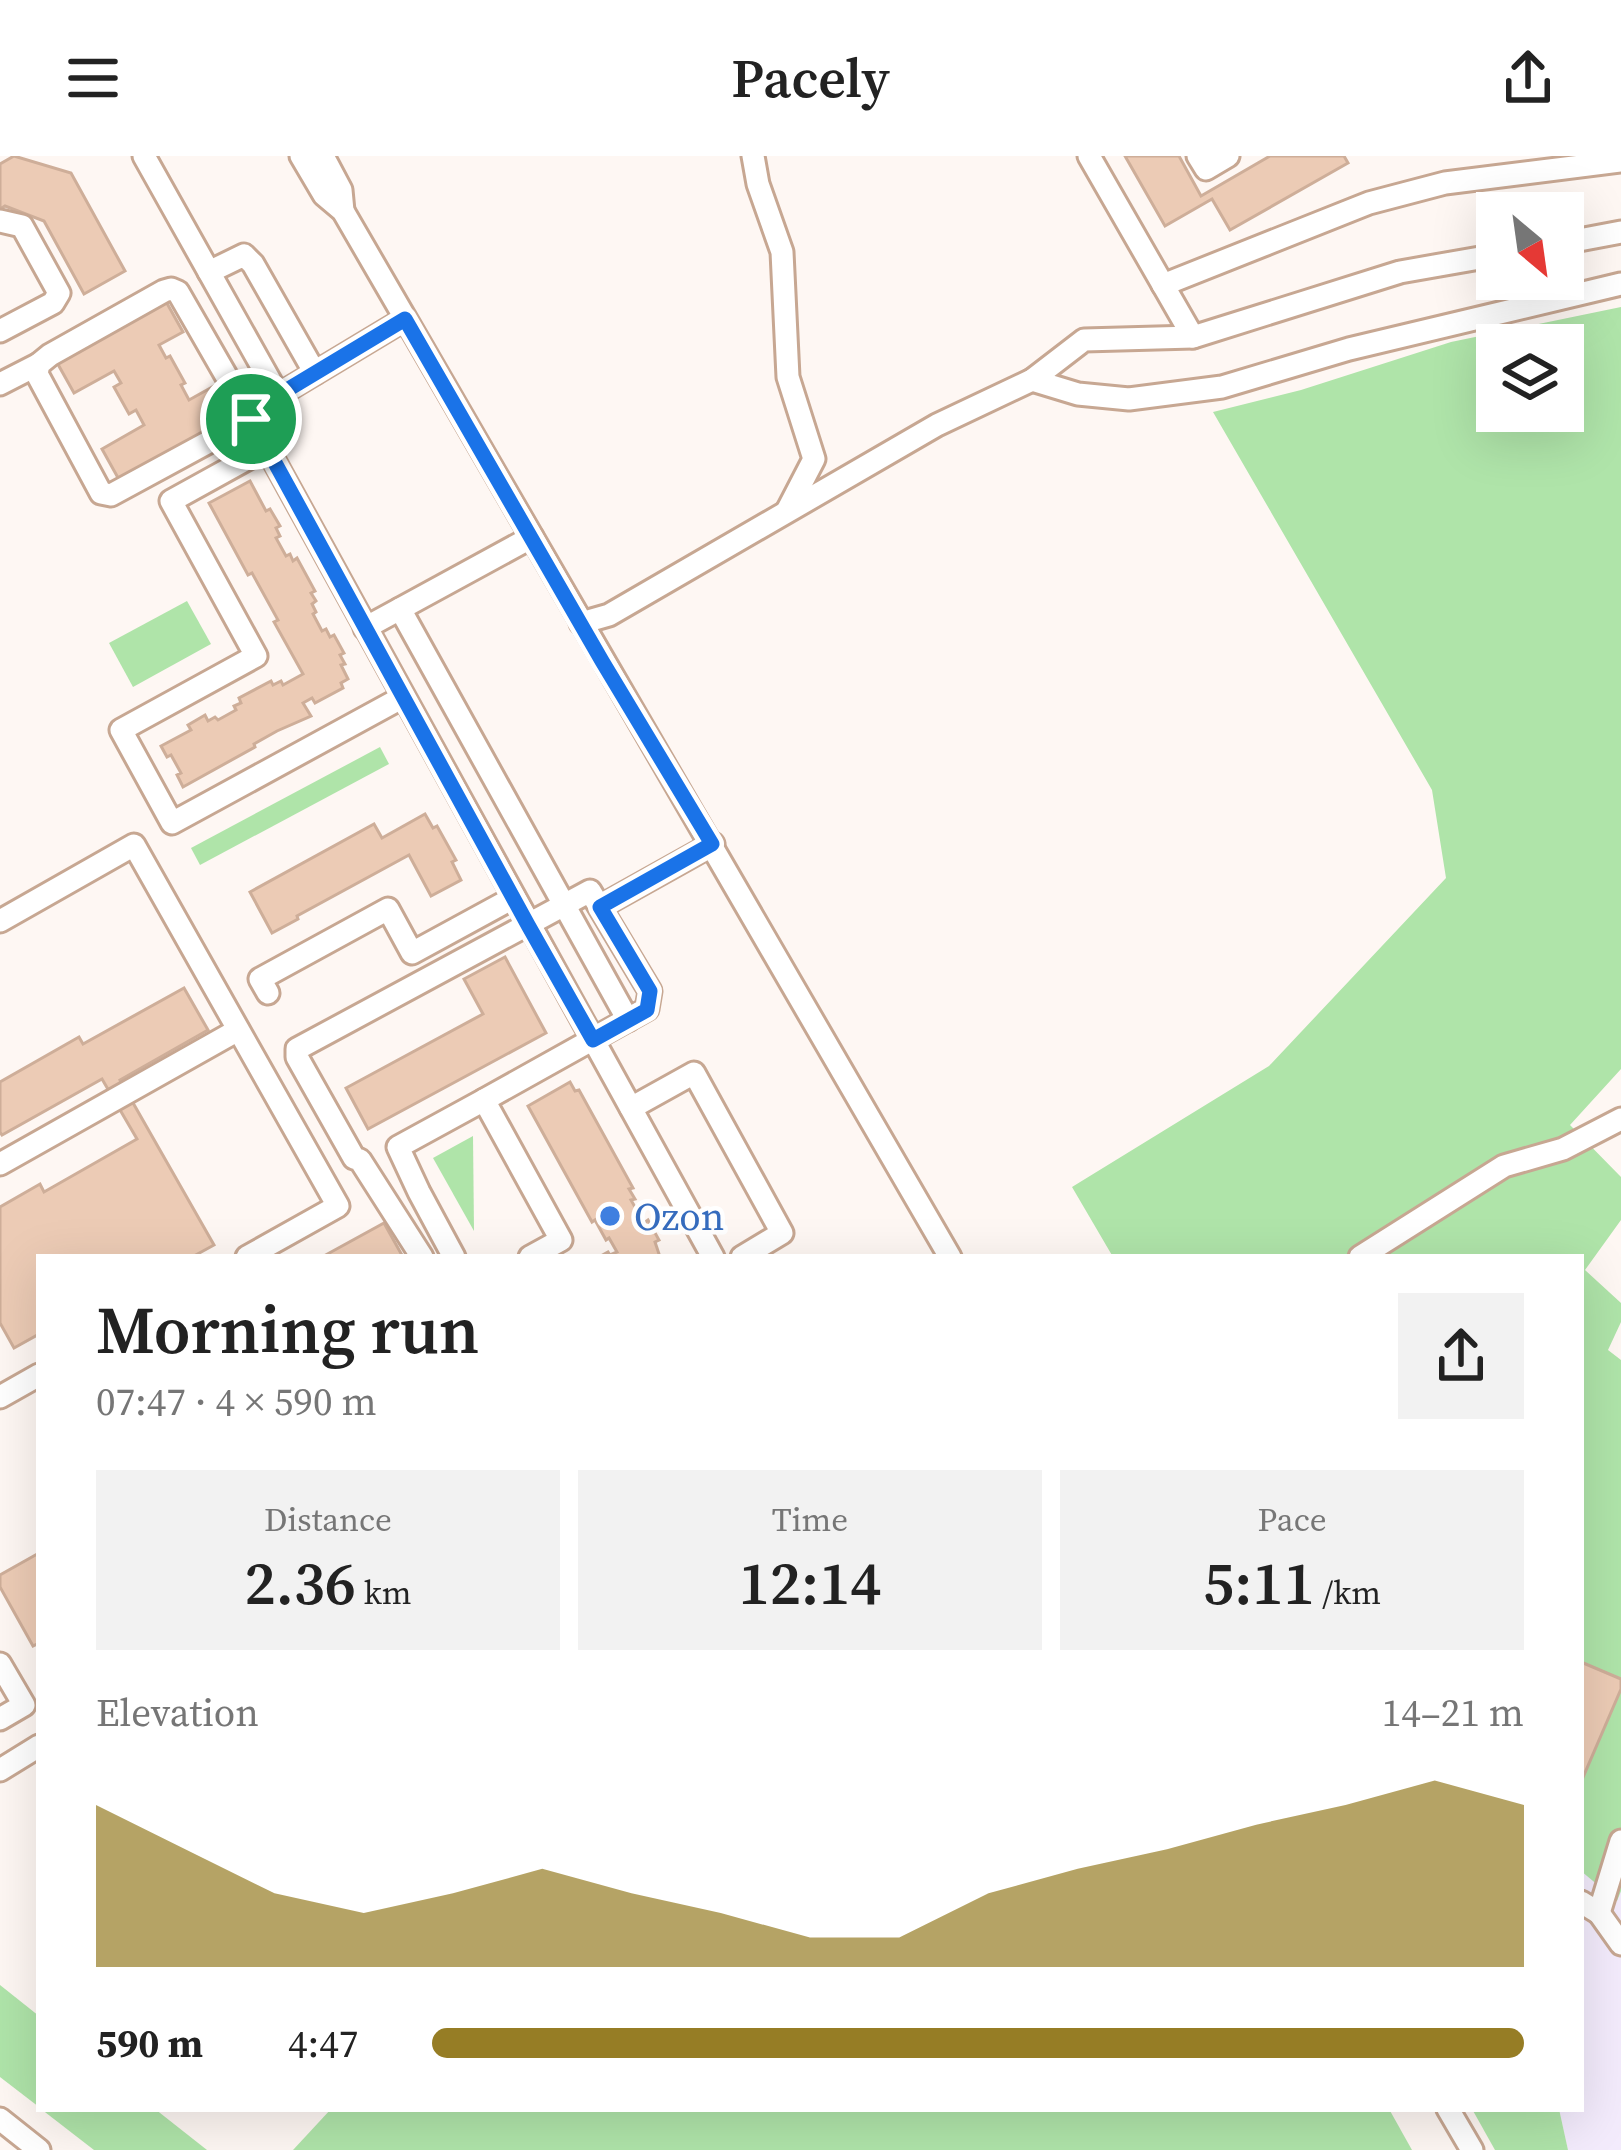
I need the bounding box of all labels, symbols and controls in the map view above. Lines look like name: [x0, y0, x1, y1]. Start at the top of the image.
text: Pacely: [731, 41, 890, 115]
icon: menu: [60, 45, 126, 111]
icon: share: [1495, 45, 1561, 111]
north arrow: [1476, 192, 1584, 300]
map controls: [1476, 192, 1584, 432]
button: layers: [1476, 324, 1584, 432]
pin: [200, 368, 302, 470]
icon: arrive: [218, 386, 284, 452]
place label: Ozon: [634, 1190, 724, 1243]
marker: Ozon: [597, 1203, 623, 1229]
text: Morning run: [96, 1285, 479, 1375]
button: share: [1398, 1293, 1524, 1419]
text: 07:47 · 4 × 590 m: [96, 1375, 377, 1428]
text: Distance: [264, 1497, 392, 1542]
text: Time: [772, 1497, 848, 1542]
text: Pace: [1257, 1497, 1327, 1542]
text: 2.36: [244, 1542, 356, 1624]
text: 12:14: [739, 1542, 881, 1624]
text: 5:11: [1203, 1542, 1315, 1624]
text: km: [356, 1570, 412, 1615]
text: /km: [1315, 1570, 1381, 1615]
text: Elevation: [96, 1686, 259, 1739]
text: 14–21 m: [1382, 1686, 1524, 1739]
text: 590 m: [96, 2017, 203, 2070]
text: 4:47: [288, 2017, 358, 2070]

